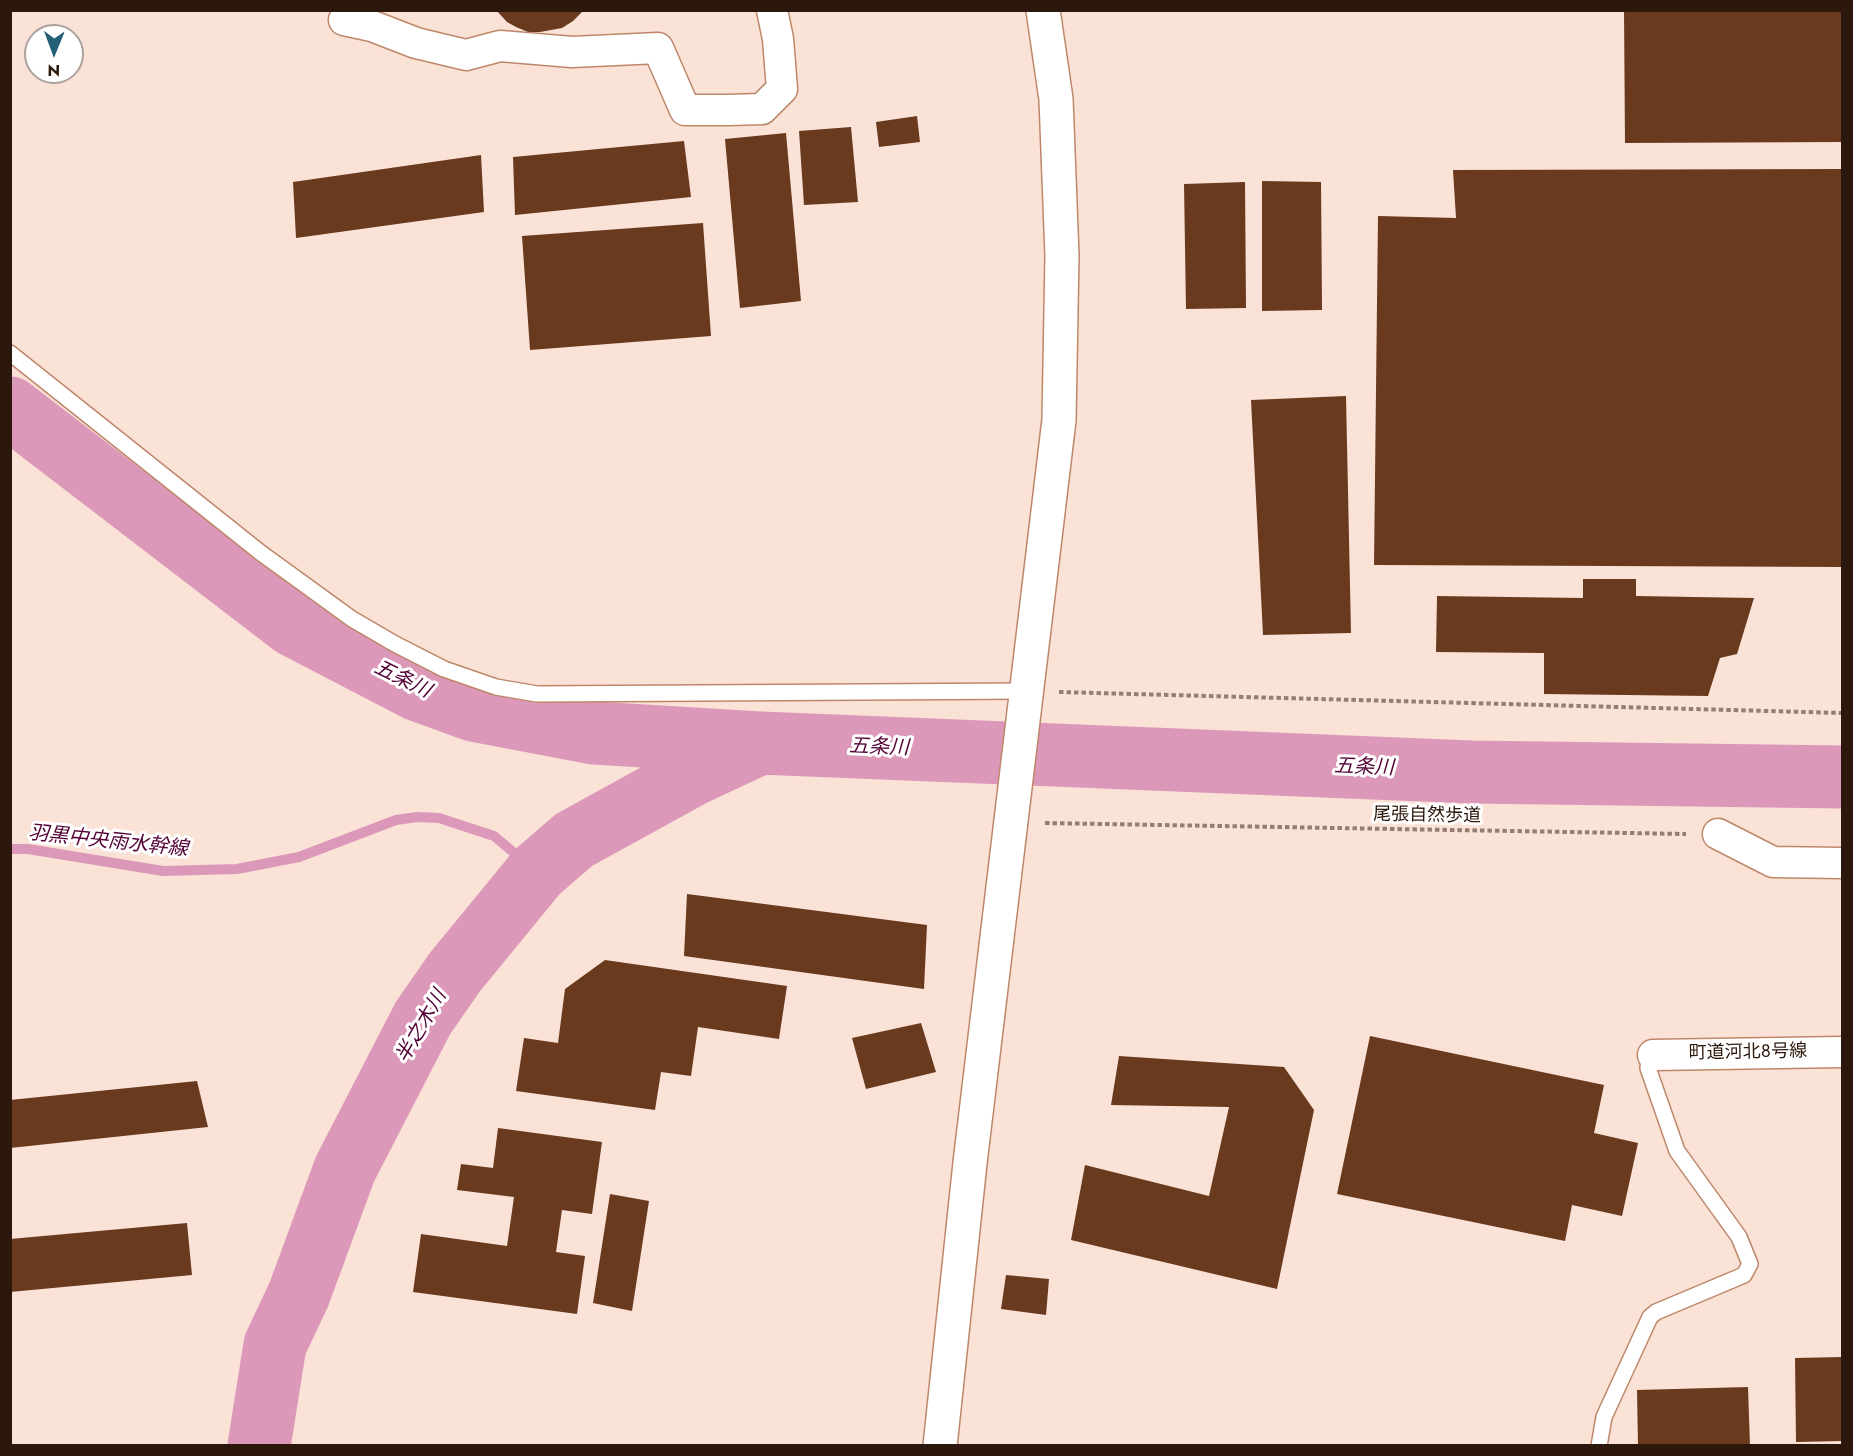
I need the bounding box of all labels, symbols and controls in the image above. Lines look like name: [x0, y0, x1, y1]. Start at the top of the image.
north arrow: [24, 24, 84, 84]
text: N: [47, 59, 60, 82]
water label: 五条川: [370, 656, 434, 704]
water label: 五条川: [849, 735, 909, 761]
water label: 五条川: [1334, 755, 1394, 781]
street label: 尾張自然歩道: [1373, 804, 1481, 828]
water label: 羽黒中央雨水幹線: [27, 822, 189, 862]
water label: 半之木川: [392, 986, 452, 1068]
street label: 町道河北８号線: [1689, 1041, 1807, 1065]

